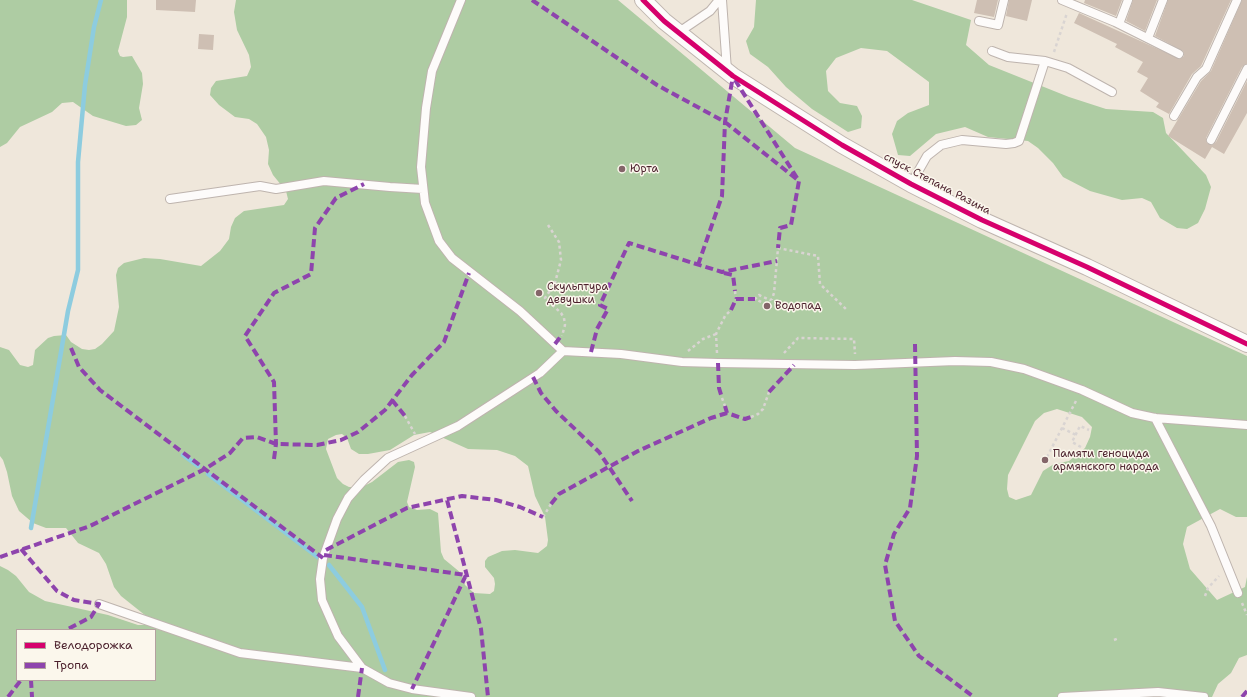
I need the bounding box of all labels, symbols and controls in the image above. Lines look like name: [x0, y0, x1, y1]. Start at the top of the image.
street label: спуск Степана Разина: [881, 150, 993, 218]
place label: Юрта: [630, 162, 658, 176]
marker: Юрта: [617, 164, 627, 174]
place label: Скульптура девушки: [547, 280, 608, 306]
marker: Скульптура девушки: [534, 288, 544, 298]
place label: Водопад: [775, 299, 821, 313]
marker: Водопад: [762, 301, 772, 311]
place label: Памяти геноцида армянского народа: [1053, 447, 1159, 473]
marker: Памяти геноцида армянского народа: [1040, 455, 1050, 465]
legend: [16, 629, 156, 681]
text: Велодорожка: [54, 637, 132, 653]
text: Тропа: [54, 657, 88, 673]

